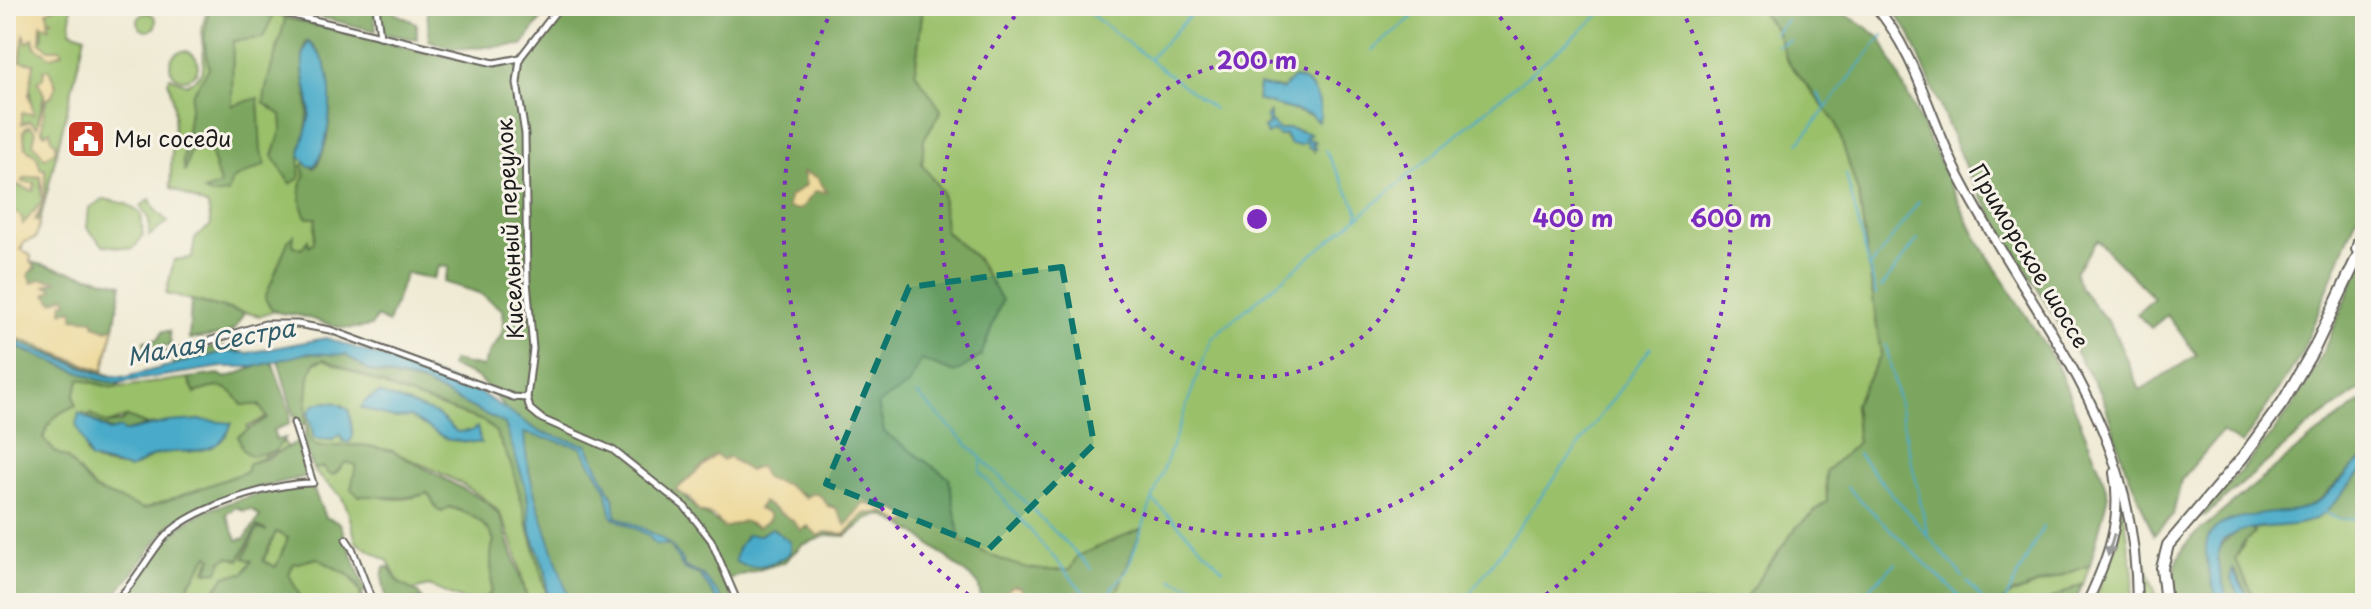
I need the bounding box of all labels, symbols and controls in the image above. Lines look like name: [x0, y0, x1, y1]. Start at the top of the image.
text: 200 m: [1217, 41, 1297, 77]
street label: Кисельный переулок: [486, 117, 531, 340]
public building icon: Мы соседи: [65, 118, 107, 160]
place label: Мы соседи: [114, 121, 231, 154]
street label: Приморское шоссе: [1962, 157, 2099, 354]
text: 400 m: [1532, 199, 1614, 235]
text: 600 m: [1690, 199, 1772, 235]
centre of rings: [1243, 205, 1271, 233]
water label: Малая Сестра: [124, 308, 298, 374]
one-way arrow: [2104, 533, 2117, 557]

